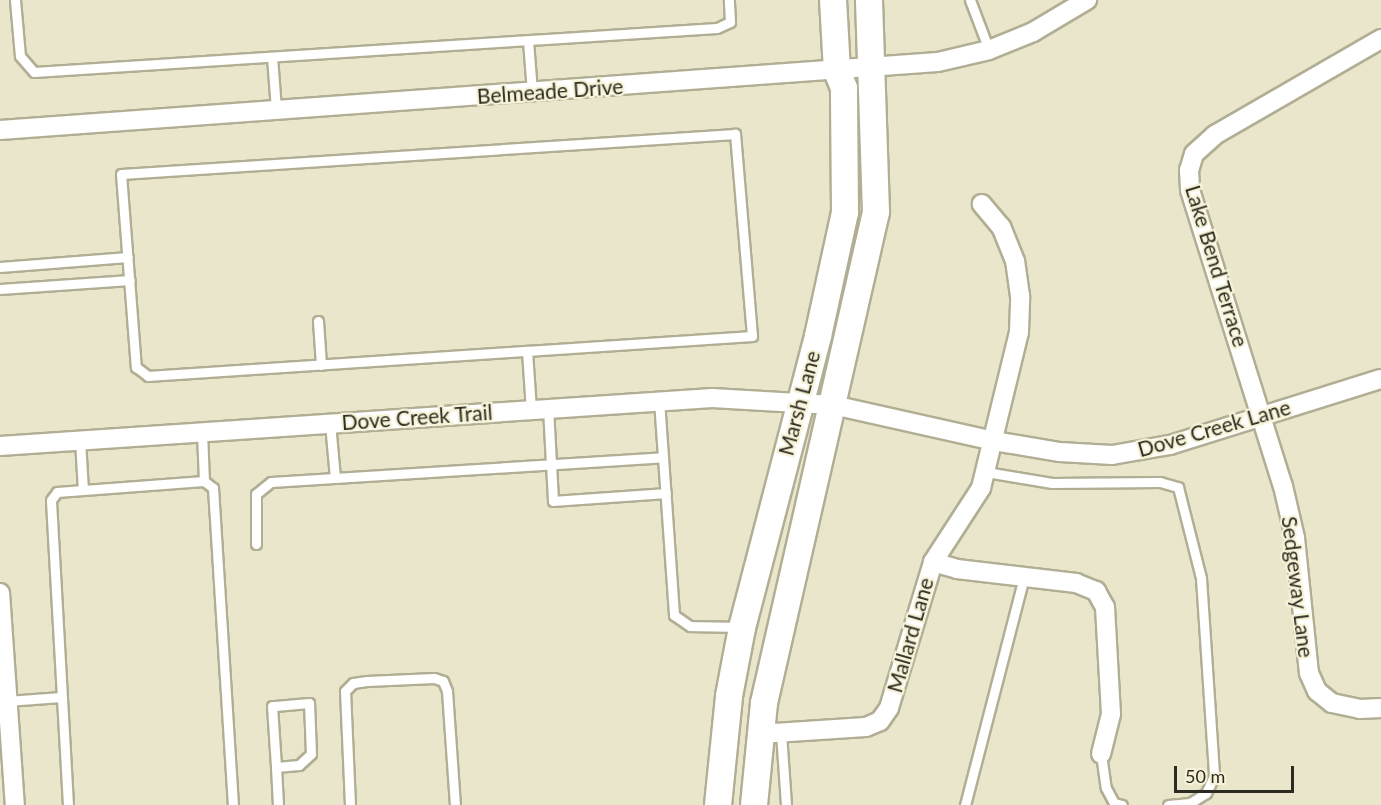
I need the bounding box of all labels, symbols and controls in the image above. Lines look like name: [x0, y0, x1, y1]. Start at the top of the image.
street label: Belmeade Drive: [476, 73, 624, 109]
street label: Lake Bend Terrace: [1180, 182, 1254, 350]
street label: Marsh Lane: [773, 348, 825, 458]
street label: Dove Creek Lane: [1135, 394, 1293, 462]
street label: Dove Creek Trail: [340, 399, 494, 435]
street label: Sedgeway Lane: [1277, 515, 1319, 659]
street label: Mallard Lane: [882, 575, 938, 695]
scale bar: [1177, 754, 1297, 792]
text: 50 m: [1185, 765, 1225, 787]

